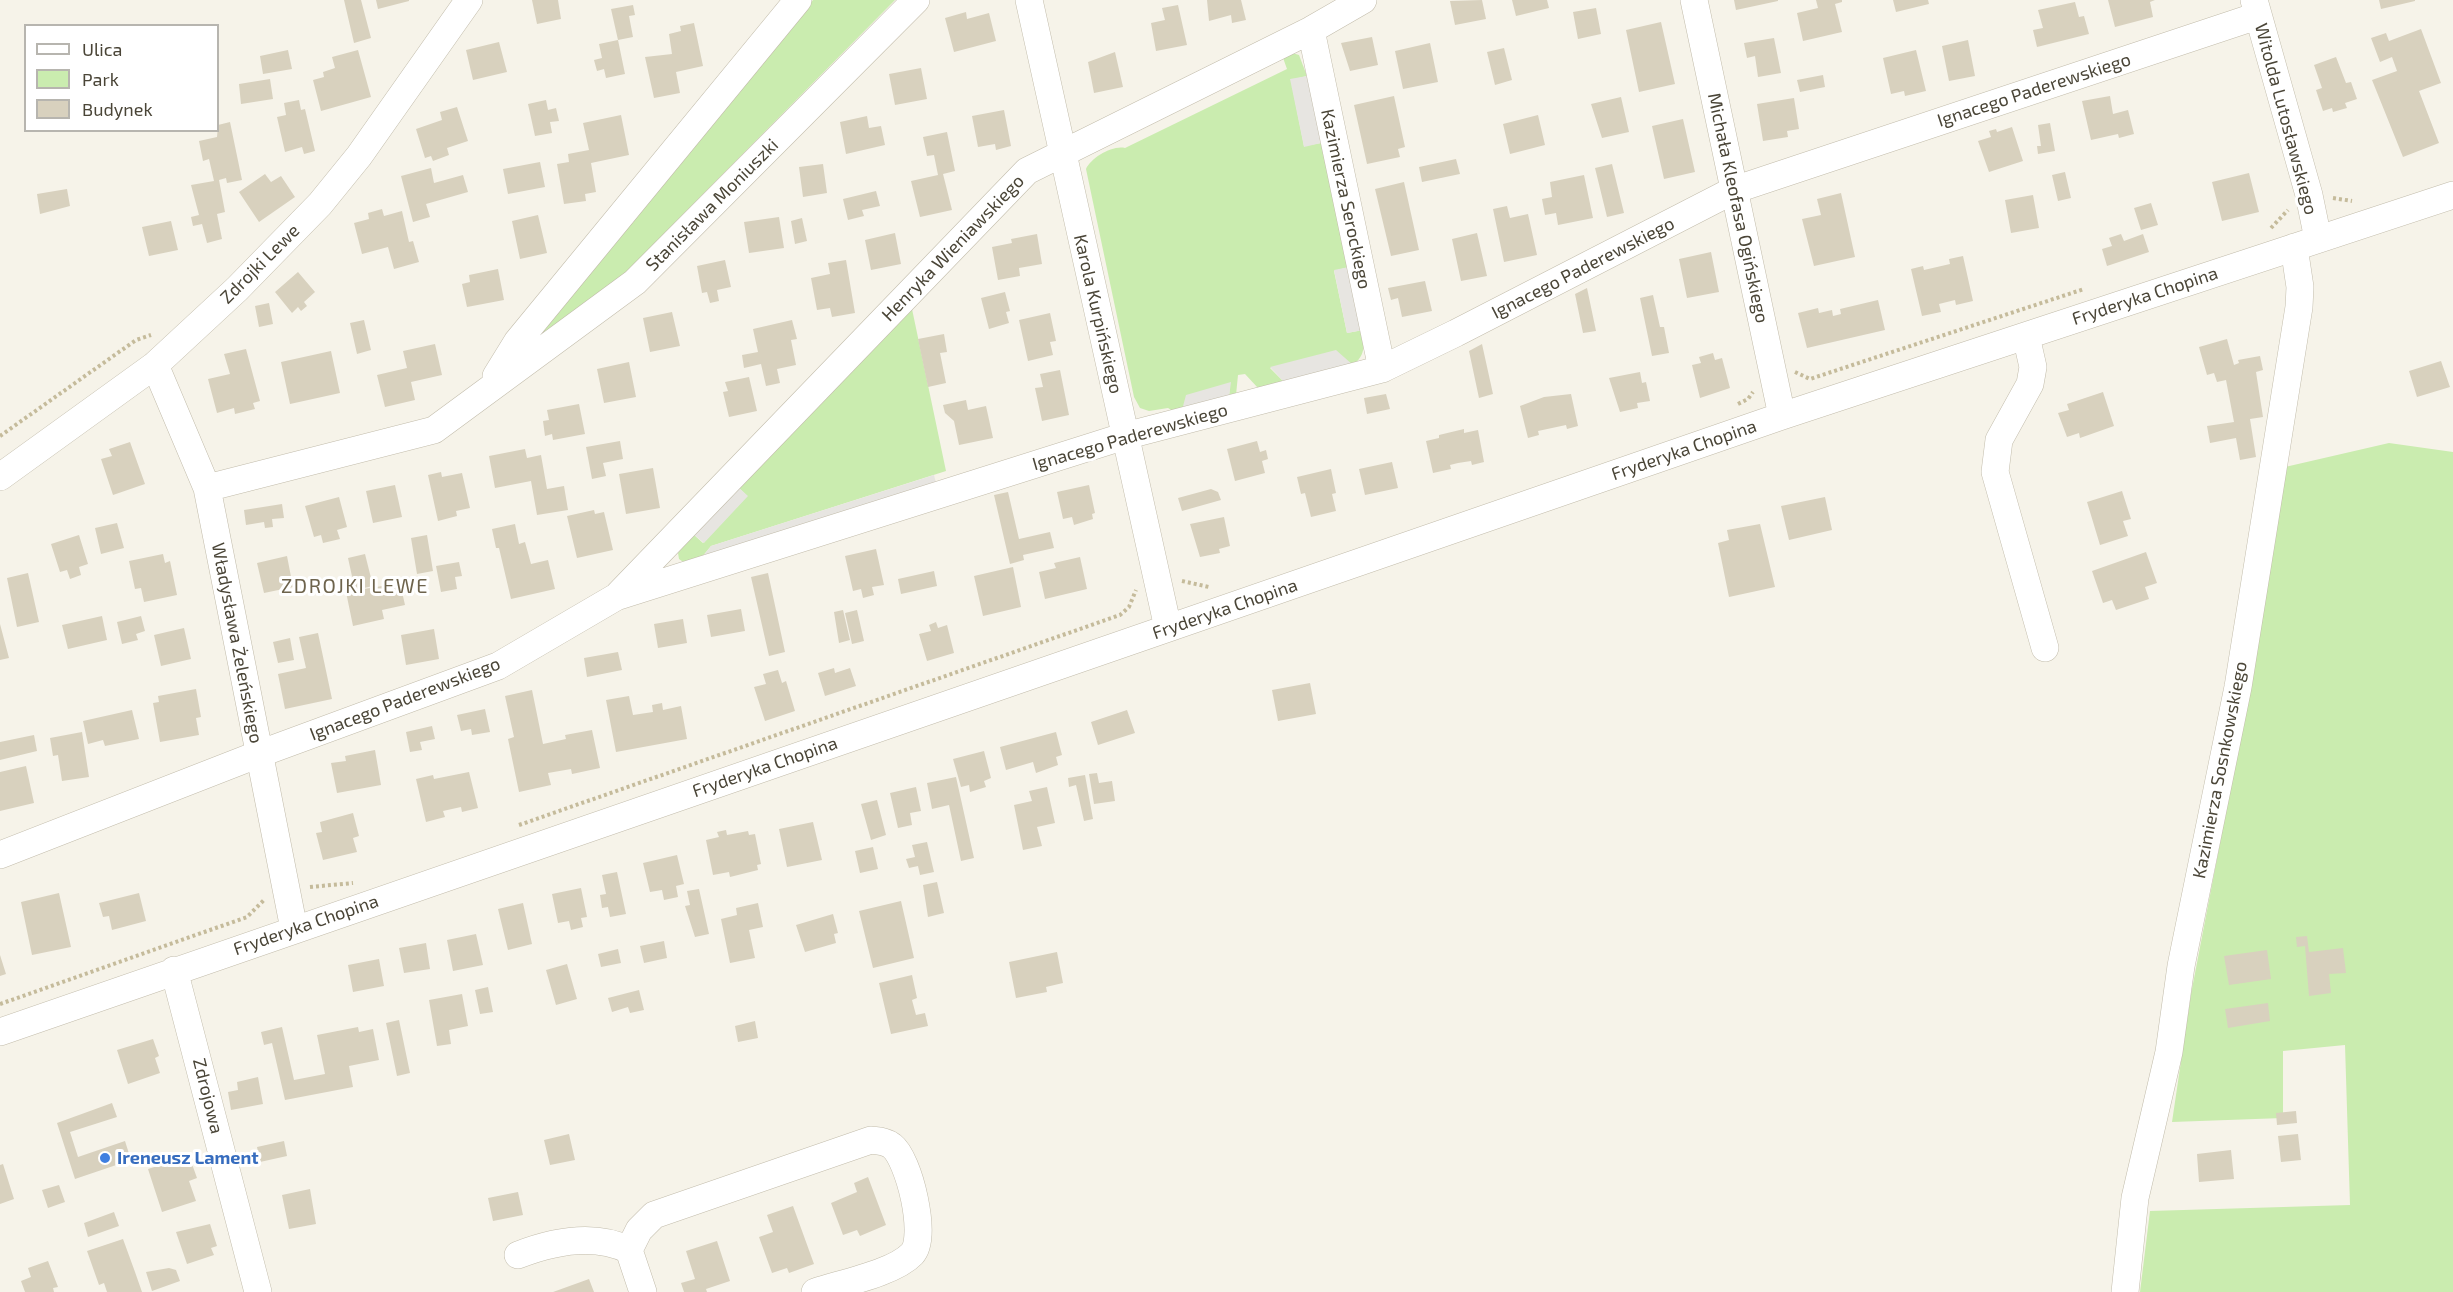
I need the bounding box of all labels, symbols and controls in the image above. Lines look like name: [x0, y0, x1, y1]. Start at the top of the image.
street label: Witolda Lutosławskiego: [2250, 21, 2322, 217]
legend: [24, 24, 219, 132]
text: Ulica: [82, 38, 122, 60]
street label: Ignacego Paderewskiego: [1935, 48, 2133, 132]
text: Park: [82, 68, 119, 90]
street label: Michała Kleofasa Ogińskiego: [1703, 91, 1773, 325]
text: Budynek: [82, 98, 153, 120]
street label: Kazimierza Serockiego: [1316, 107, 1376, 291]
street label: Stanisława Moniuszki: [641, 134, 783, 276]
street label: Henryka Wieniawskiego: [877, 170, 1029, 326]
street label: Ignacego Paderewskiego: [1488, 212, 1678, 324]
street label: Zdrojki Lewe: [216, 220, 304, 308]
street label: Karola Kurpińskiego: [1069, 232, 1127, 396]
street label: Fryderyka Chopina: [2069, 262, 2221, 330]
street label: Ignacego Paderewskiego: [1030, 399, 1230, 475]
street label: Fryderyka Chopina: [1609, 415, 1759, 485]
street label: Władysława Żeleńskiego: [207, 541, 267, 745]
district label: ZDROJKI LEWE: [281, 574, 429, 598]
street label: Fryderyka Chopina: [1150, 574, 1300, 644]
street label: Ignacego Paderewskiego: [307, 653, 503, 745]
street label: Kazimierza Sosnkowskiego: [2188, 660, 2252, 880]
street label: Fryderyka Chopina: [690, 732, 840, 802]
street label: Fryderyka Chopina: [231, 890, 381, 960]
street label: Zdrojowa: [188, 1056, 228, 1136]
place label: Ireneusz Lament: [117, 1147, 259, 1169]
marker: Ireneusz Lament: [98, 1151, 112, 1165]

